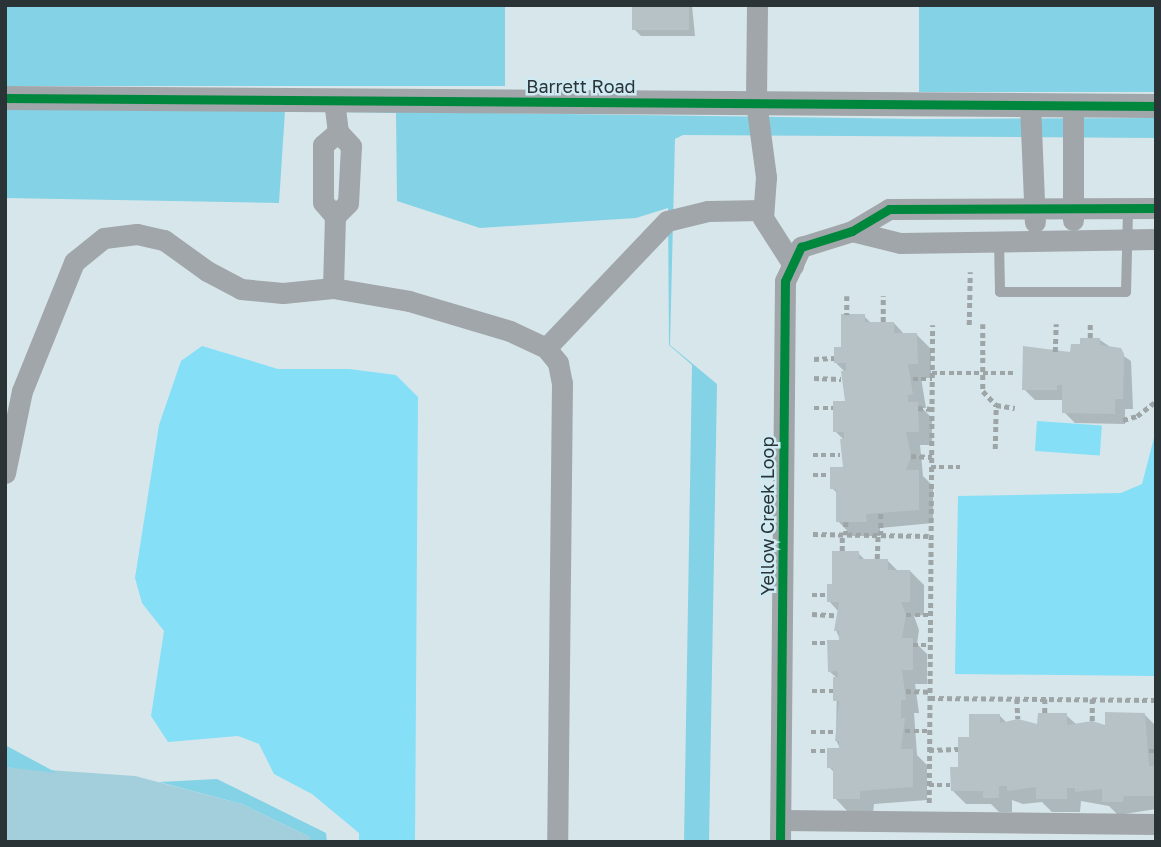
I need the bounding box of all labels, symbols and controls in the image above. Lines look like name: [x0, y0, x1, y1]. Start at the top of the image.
street label: Barrett Road: [526, 75, 636, 97]
street label: Yellow Creek Loop: [756, 437, 778, 595]

